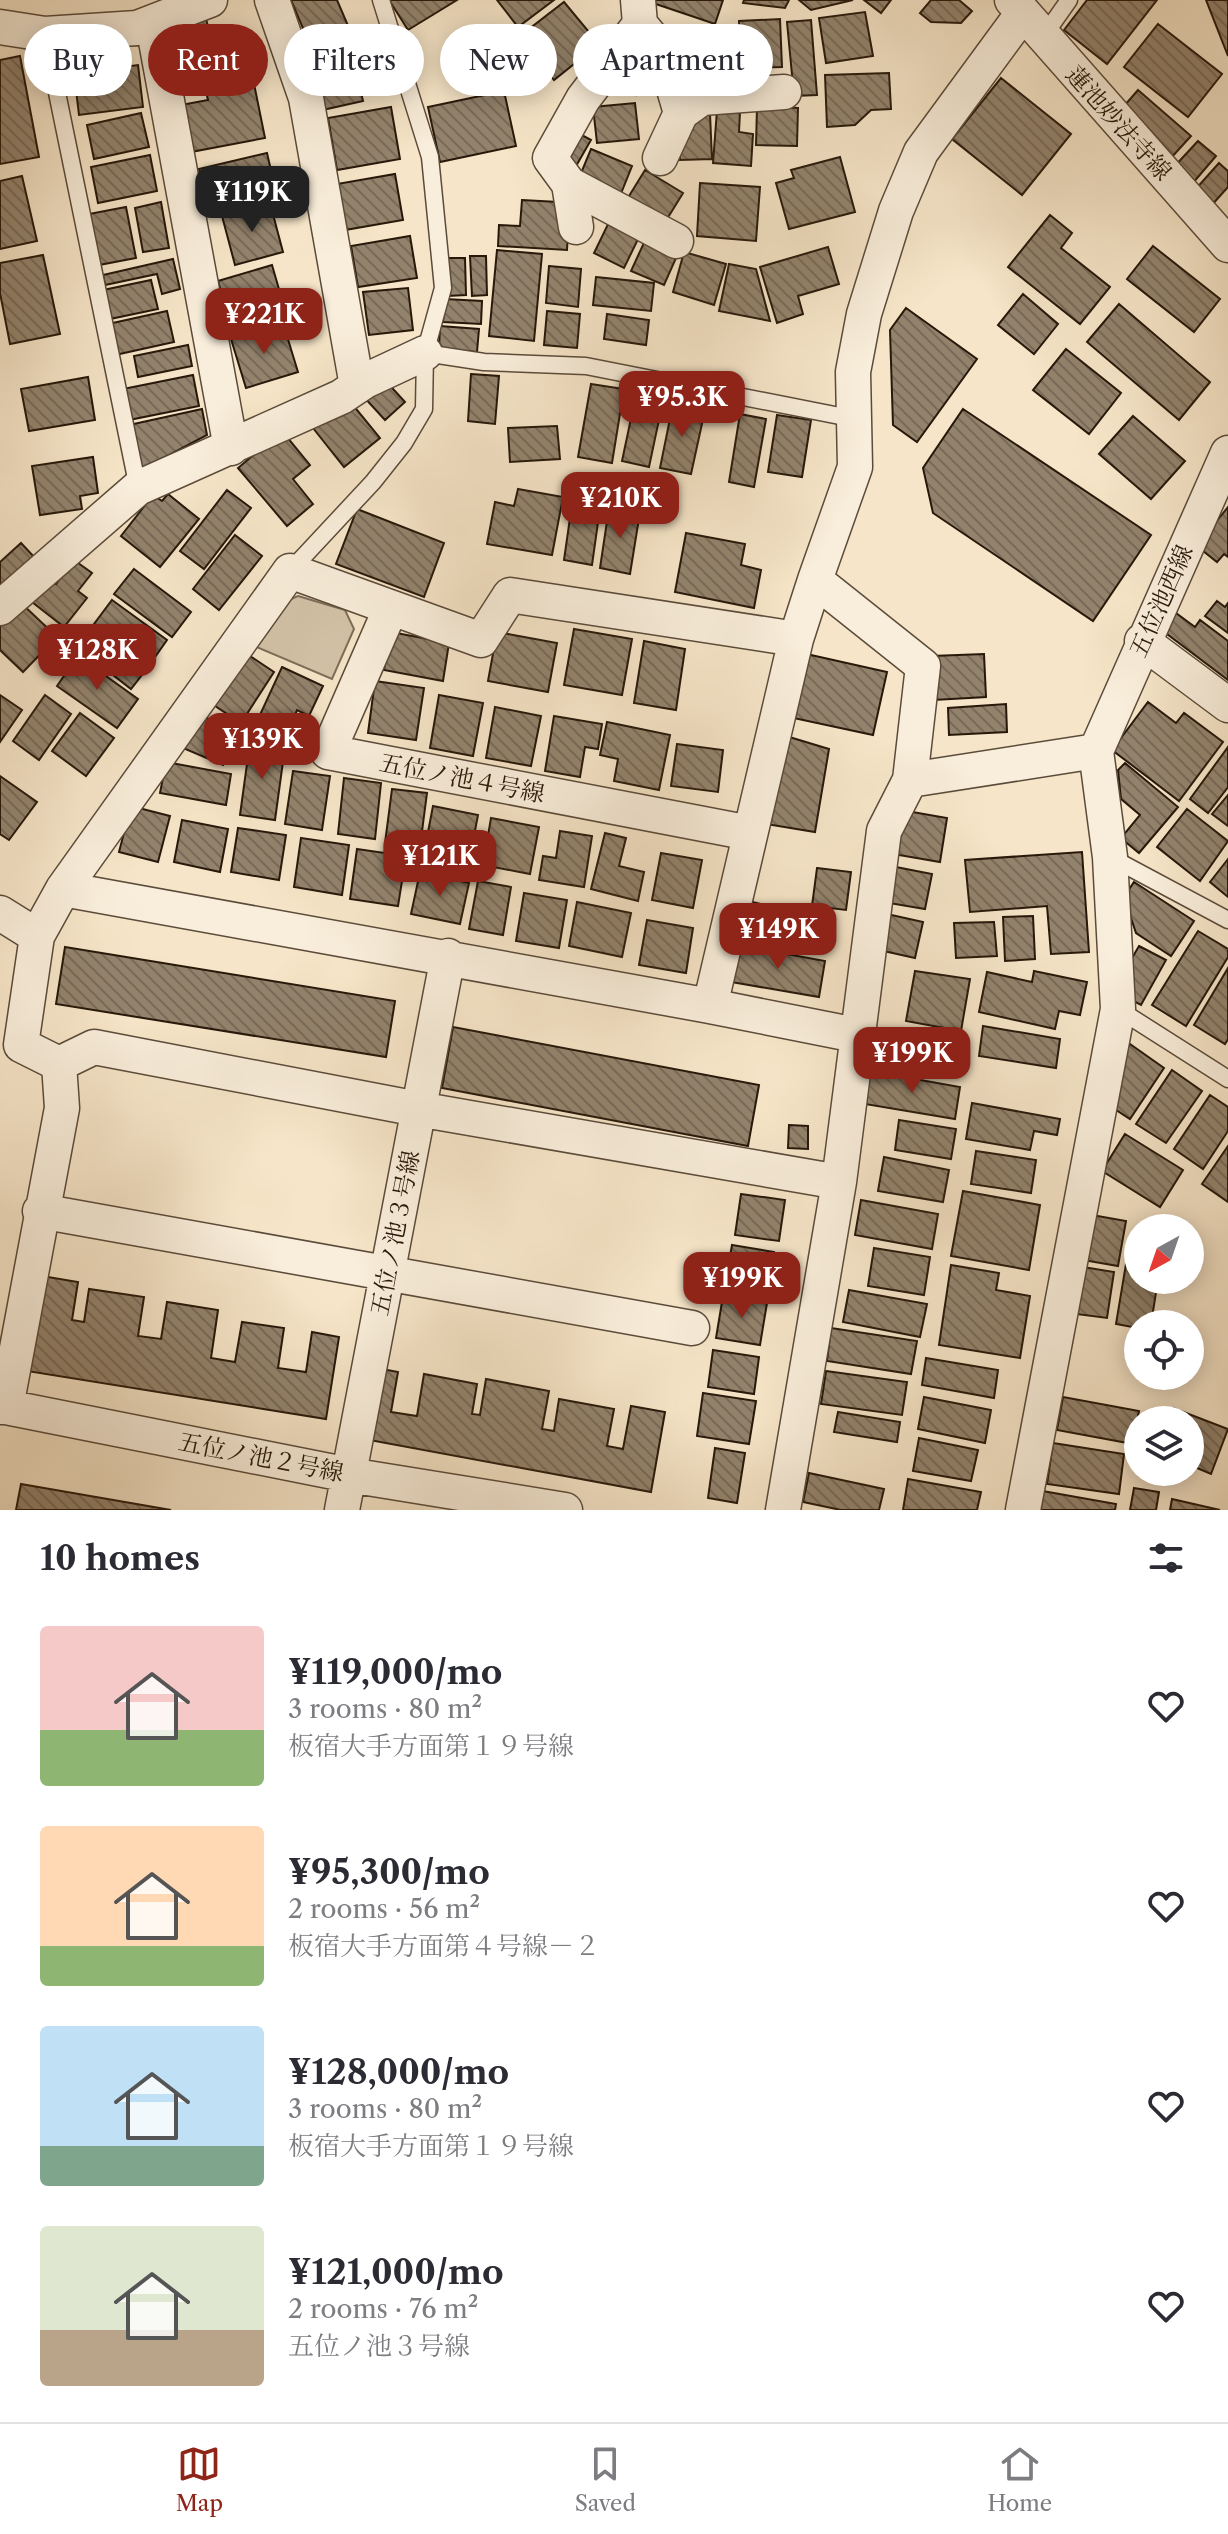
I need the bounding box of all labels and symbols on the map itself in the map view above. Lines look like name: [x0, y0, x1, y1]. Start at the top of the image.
street label: 蓮池妙法寺線: [1060, 60, 1178, 186]
pin: ¥119K: [196, 166, 308, 234]
pin: ¥221K: [208, 288, 320, 356]
pin: ¥95.3K: [617, 371, 747, 439]
pin: ¥210K: [564, 472, 676, 540]
street label: 五位池西線: [1123, 540, 1199, 662]
pin: ¥128K: [41, 624, 153, 692]
pin: ¥139K: [206, 713, 318, 781]
street label: 五位ノ池４号線: [377, 748, 547, 808]
pin: ¥121K: [384, 830, 496, 898]
pin: ¥149K: [722, 903, 834, 971]
pin: ¥199K: [856, 1027, 968, 1095]
street label: 五位ノ池３号線: [365, 1148, 425, 1318]
north arrow: [1124, 1214, 1204, 1294]
pin: ¥199K: [686, 1252, 798, 1320]
street label: 五位ノ池２号線: [176, 1427, 346, 1487]

